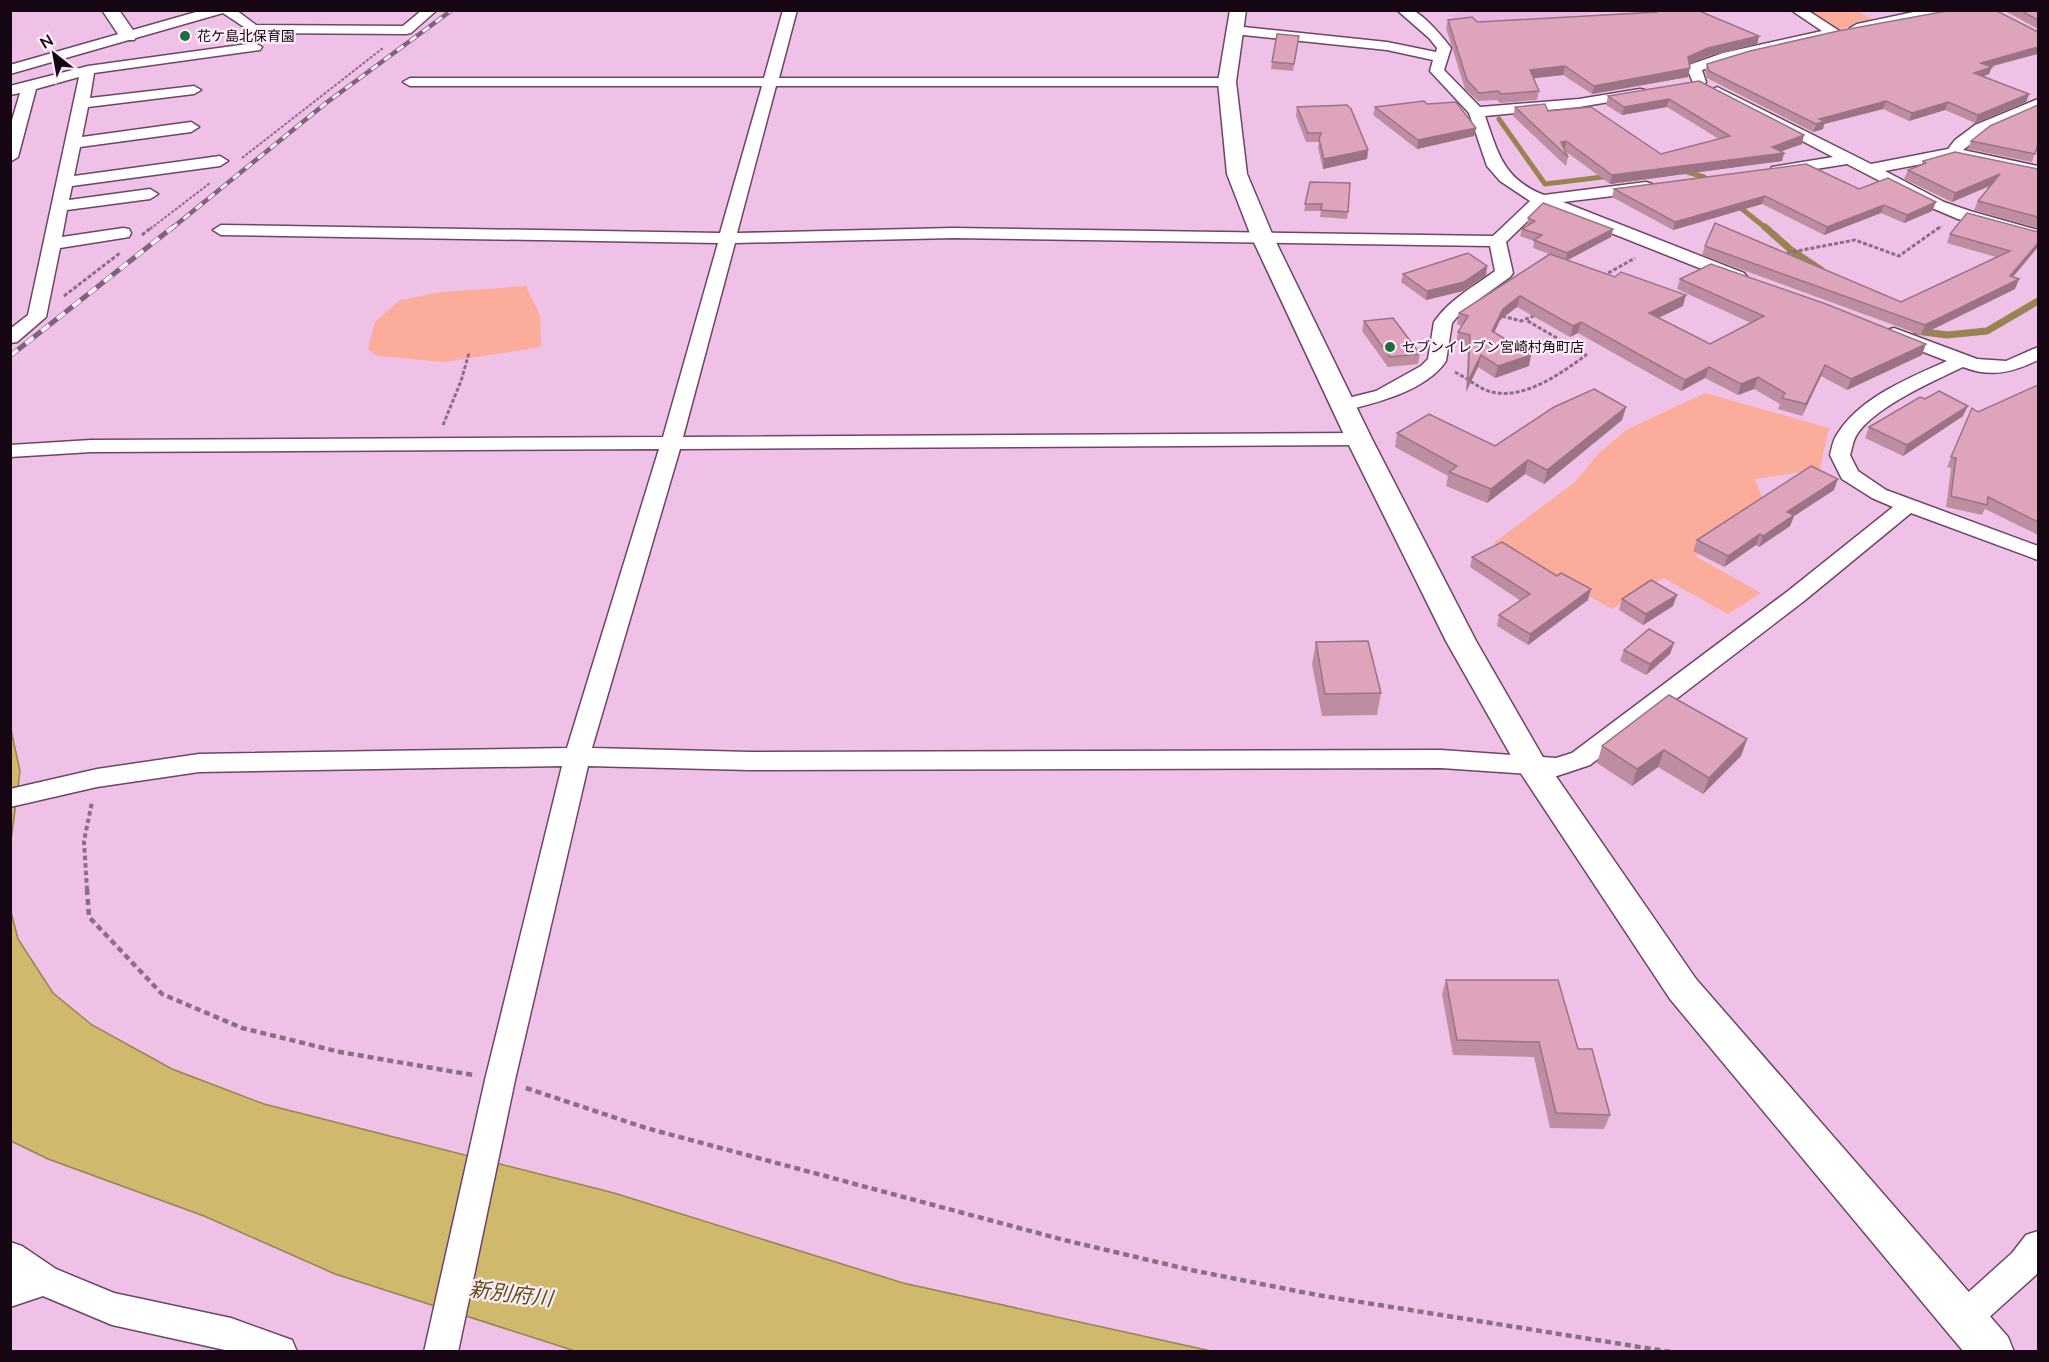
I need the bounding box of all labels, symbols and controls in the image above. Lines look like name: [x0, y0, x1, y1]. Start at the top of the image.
north arrow: [24, 24, 84, 84]
place label: 花ケ島北保育園: [197, 27, 295, 45]
text: N: [36, 29, 57, 53]
marker: 花ケ島北保育園: [178, 29, 192, 43]
place label: セブンイレブン宮崎村角町店: [1402, 338, 1584, 356]
marker: セブンイレブン宮崎村角町店: [1383, 340, 1397, 354]
water label: 新別府川: [468, 1275, 556, 1311]

